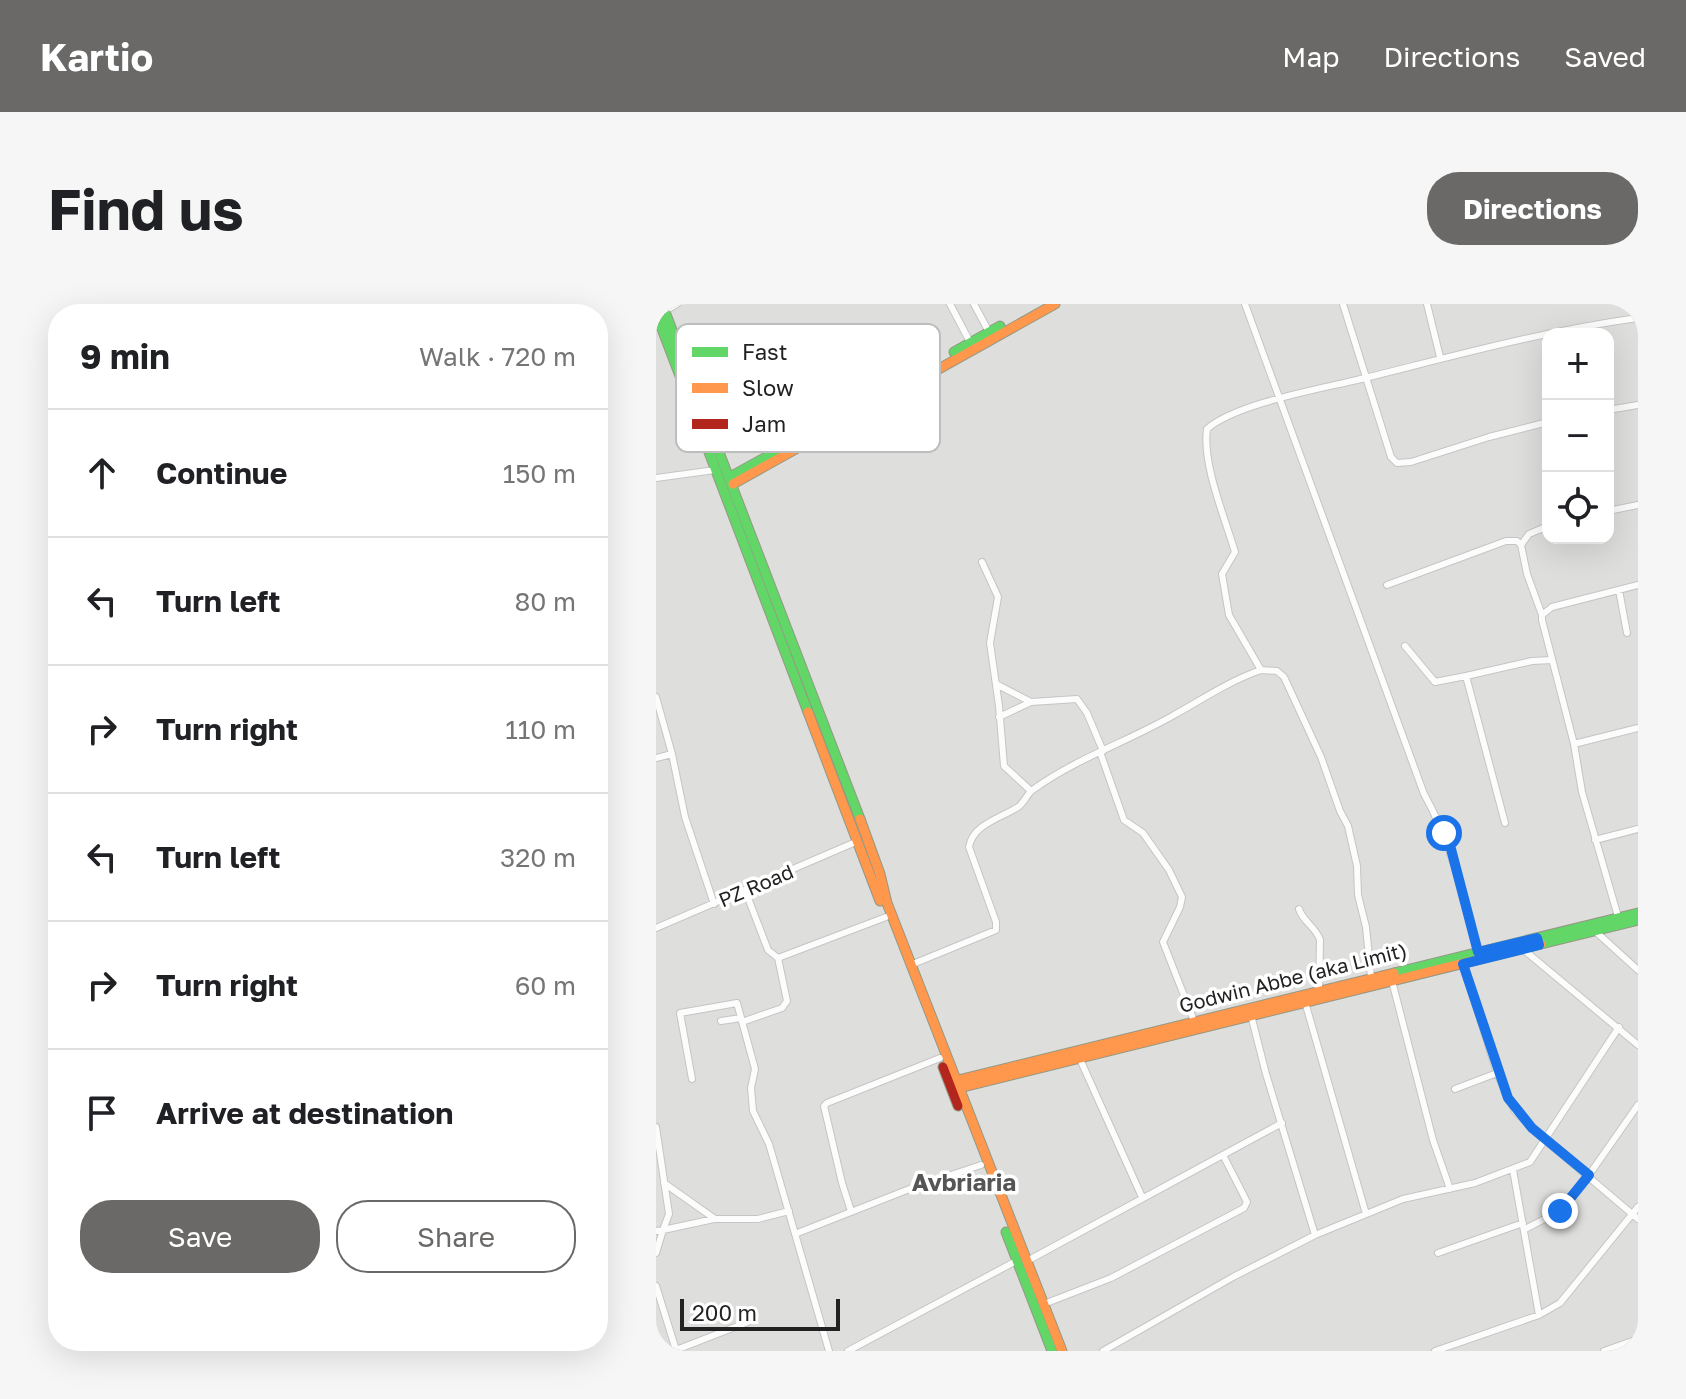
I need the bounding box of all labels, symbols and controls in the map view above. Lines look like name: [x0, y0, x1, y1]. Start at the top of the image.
text: Kartio: [40, 34, 153, 79]
text: Map: [1282, 40, 1339, 73]
text: Directions: [1383, 40, 1520, 73]
text: Saved: [1564, 40, 1646, 73]
button: Directions: [1427, 172, 1638, 245]
text: Find us: [48, 175, 244, 242]
legend: [676, 324, 940, 452]
map controls: [1542, 328, 1614, 544]
button: +: [1542, 328, 1614, 400]
text: 9 min: [80, 336, 170, 376]
text: Fast: [742, 338, 788, 365]
text: Walk · 720 m: [419, 341, 576, 372]
text: Slow: [742, 374, 794, 401]
button: −: [1542, 400, 1614, 472]
text: Jam: [742, 410, 786, 437]
icon: ahead: [80, 451, 124, 495]
text: Continue: [156, 455, 287, 491]
text: 150 m: [503, 458, 576, 489]
button: locate: [1542, 472, 1614, 544]
icon: left: [80, 579, 124, 623]
text: Turn left: [156, 583, 281, 619]
text: 80 m: [515, 586, 576, 617]
icon: right: [80, 707, 124, 751]
text: Turn right: [156, 711, 298, 747]
text: 110 m: [505, 714, 576, 745]
route start: [1426, 815, 1462, 851]
icon: left: [80, 835, 124, 879]
text: Turn left: [156, 839, 281, 875]
text: 320 m: [500, 842, 576, 873]
street label: PZ Road: [715, 859, 797, 912]
street label: Godwin Abbe (aka Limit): [1177, 937, 1409, 1017]
icon: right: [80, 963, 124, 1007]
text: Turn right: [156, 967, 298, 1003]
text: 60 m: [515, 970, 576, 1001]
icon: arrive: [80, 1091, 124, 1135]
text: Arrive at destination: [156, 1095, 453, 1131]
district label: Avbriaria: [912, 1167, 1016, 1196]
route end: [1542, 1193, 1578, 1229]
button: Save: [80, 1200, 320, 1273]
button: Share: [336, 1200, 576, 1273]
scale bar: [680, 1295, 840, 1331]
text: 200 m: [692, 1299, 757, 1326]

